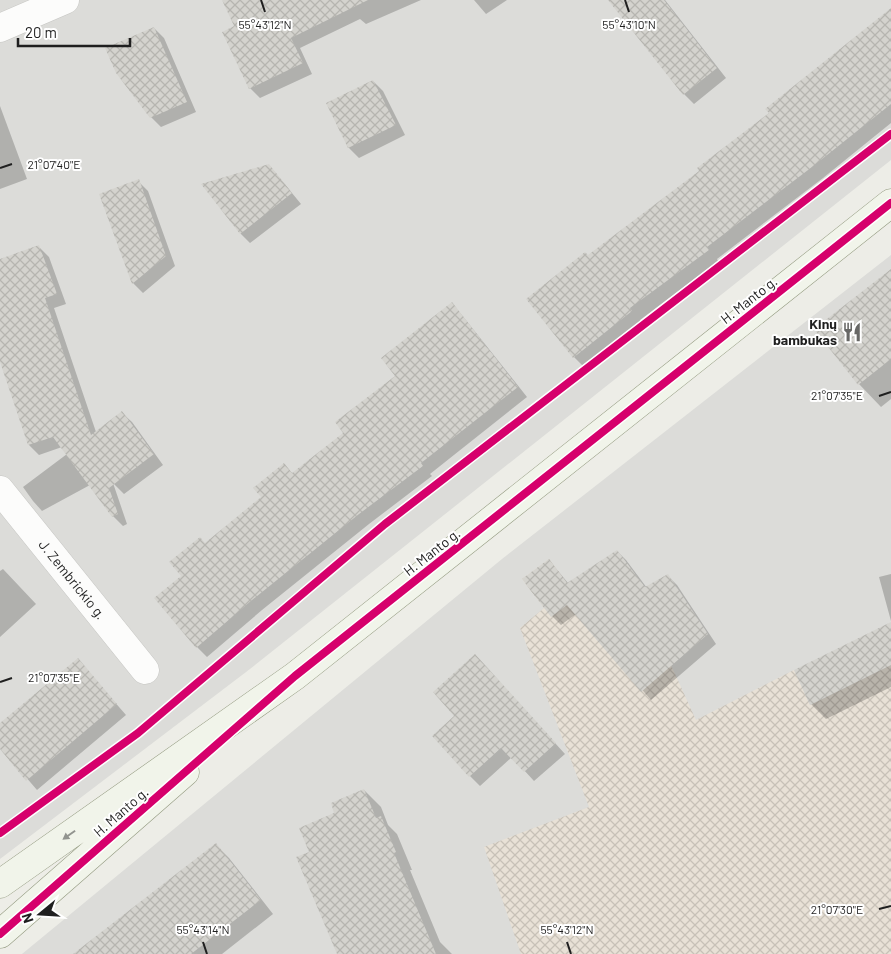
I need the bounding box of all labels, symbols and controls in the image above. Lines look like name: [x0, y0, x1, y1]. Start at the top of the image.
scale bar: [18, 15, 130, 47]
text: 55°43'12"N: [238, 17, 292, 31]
text: 55°43'10"N: [602, 17, 656, 31]
text: 20 m: [25, 23, 57, 41]
text: 21°07'40"E: [28, 157, 80, 171]
street label: H. Manto g.: [717, 272, 780, 327]
place label: Kinų bambukas: [773, 315, 837, 348]
restaurant icon: Kinų bambukas: [841, 321, 863, 343]
text: 21°07'35"E: [811, 388, 863, 402]
street label: H. Manto g.: [400, 524, 463, 579]
street label: J. Zembrickio g.: [35, 536, 110, 623]
text: 21°07'35"E: [28, 670, 80, 684]
street label: H. Manto g.: [90, 783, 152, 840]
one-way arrow: [62, 830, 76, 840]
north arrow: [15, 889, 65, 939]
text: 21°07'30"E: [811, 902, 863, 916]
text: N: [18, 911, 37, 925]
text: 55°43'14"N: [176, 922, 230, 936]
text: 55°43'12"N: [540, 922, 594, 936]

